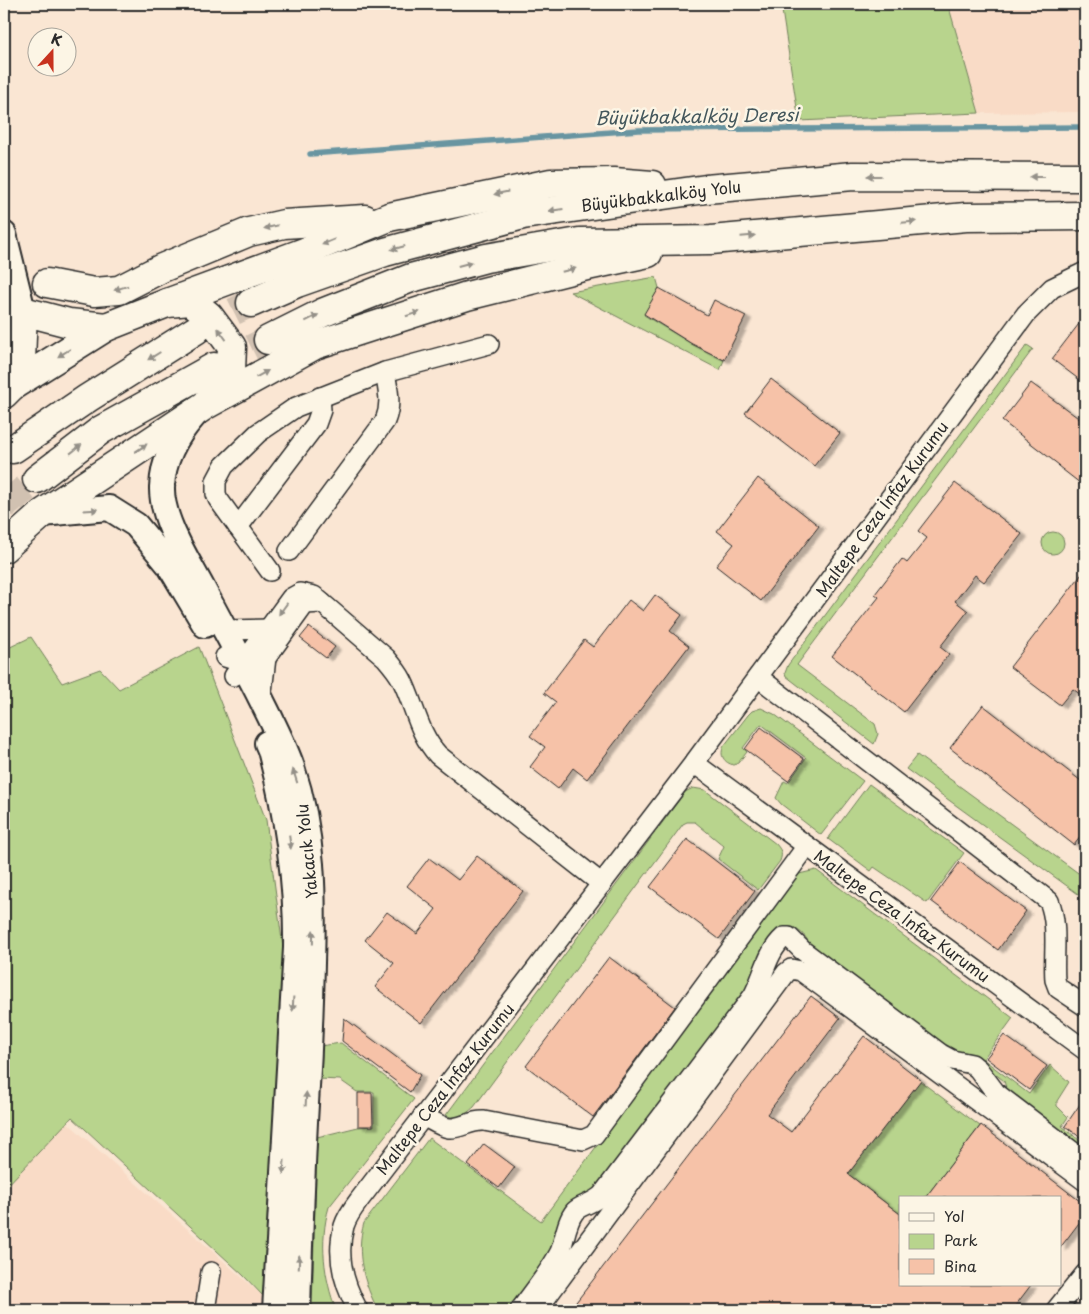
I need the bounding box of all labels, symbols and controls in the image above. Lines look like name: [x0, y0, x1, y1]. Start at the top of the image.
north arrow: [28, 28, 78, 78]
text: K: [48, 28, 65, 51]
water label: Büyükbakkalköy Deresi: [595, 100, 802, 131]
one-way arrow: [866, 172, 882, 180]
street label: Büyükbakkalköy Yolu: [579, 173, 742, 217]
one-way arrow: [1028, 173, 1044, 181]
one-way arrow: [493, 189, 508, 197]
one-way arrow: [548, 206, 564, 214]
one-way arrow: [902, 218, 918, 226]
one-way arrow: [263, 223, 278, 231]
one-way arrow: [740, 232, 756, 240]
one-way arrow: [321, 239, 335, 247]
one-way arrow: [391, 245, 406, 253]
one-way arrow: [457, 259, 472, 267]
one-way arrow: [562, 266, 577, 274]
one-way arrow: [113, 285, 128, 292]
one-way arrow: [405, 310, 420, 317]
one-way arrow: [305, 313, 319, 321]
one-way arrow: [217, 328, 228, 341]
one-way arrow: [58, 349, 71, 358]
one-way arrow: [148, 352, 161, 361]
one-way arrow: [255, 370, 270, 378]
street label: Maltepe Ceza İnfaz Kurumu: [809, 415, 953, 601]
one-way arrow: [134, 443, 148, 453]
one-way arrow: [69, 444, 82, 455]
one-way arrow: [83, 505, 99, 513]
one-way arrow: [278, 602, 288, 616]
one-way arrow: [291, 769, 298, 784]
street label: Yakacık Yolu: [289, 803, 323, 900]
one-way arrow: [286, 835, 294, 851]
street label: Maltepe Ceza İnfaz Kurumu: [810, 843, 996, 987]
one-way arrow: [309, 929, 317, 945]
one-way arrow: [289, 997, 297, 1013]
street label: Maltepe Ceza İnfaz Kurumu: [369, 997, 519, 1179]
one-way arrow: [302, 1091, 310, 1107]
one-way arrow: [279, 1159, 287, 1175]
legend: [899, 1196, 1062, 1286]
text: Yol: [944, 1204, 965, 1227]
text: Park: [944, 1228, 978, 1251]
one-way arrow: [296, 1253, 304, 1269]
text: Bina: [944, 1254, 977, 1277]

